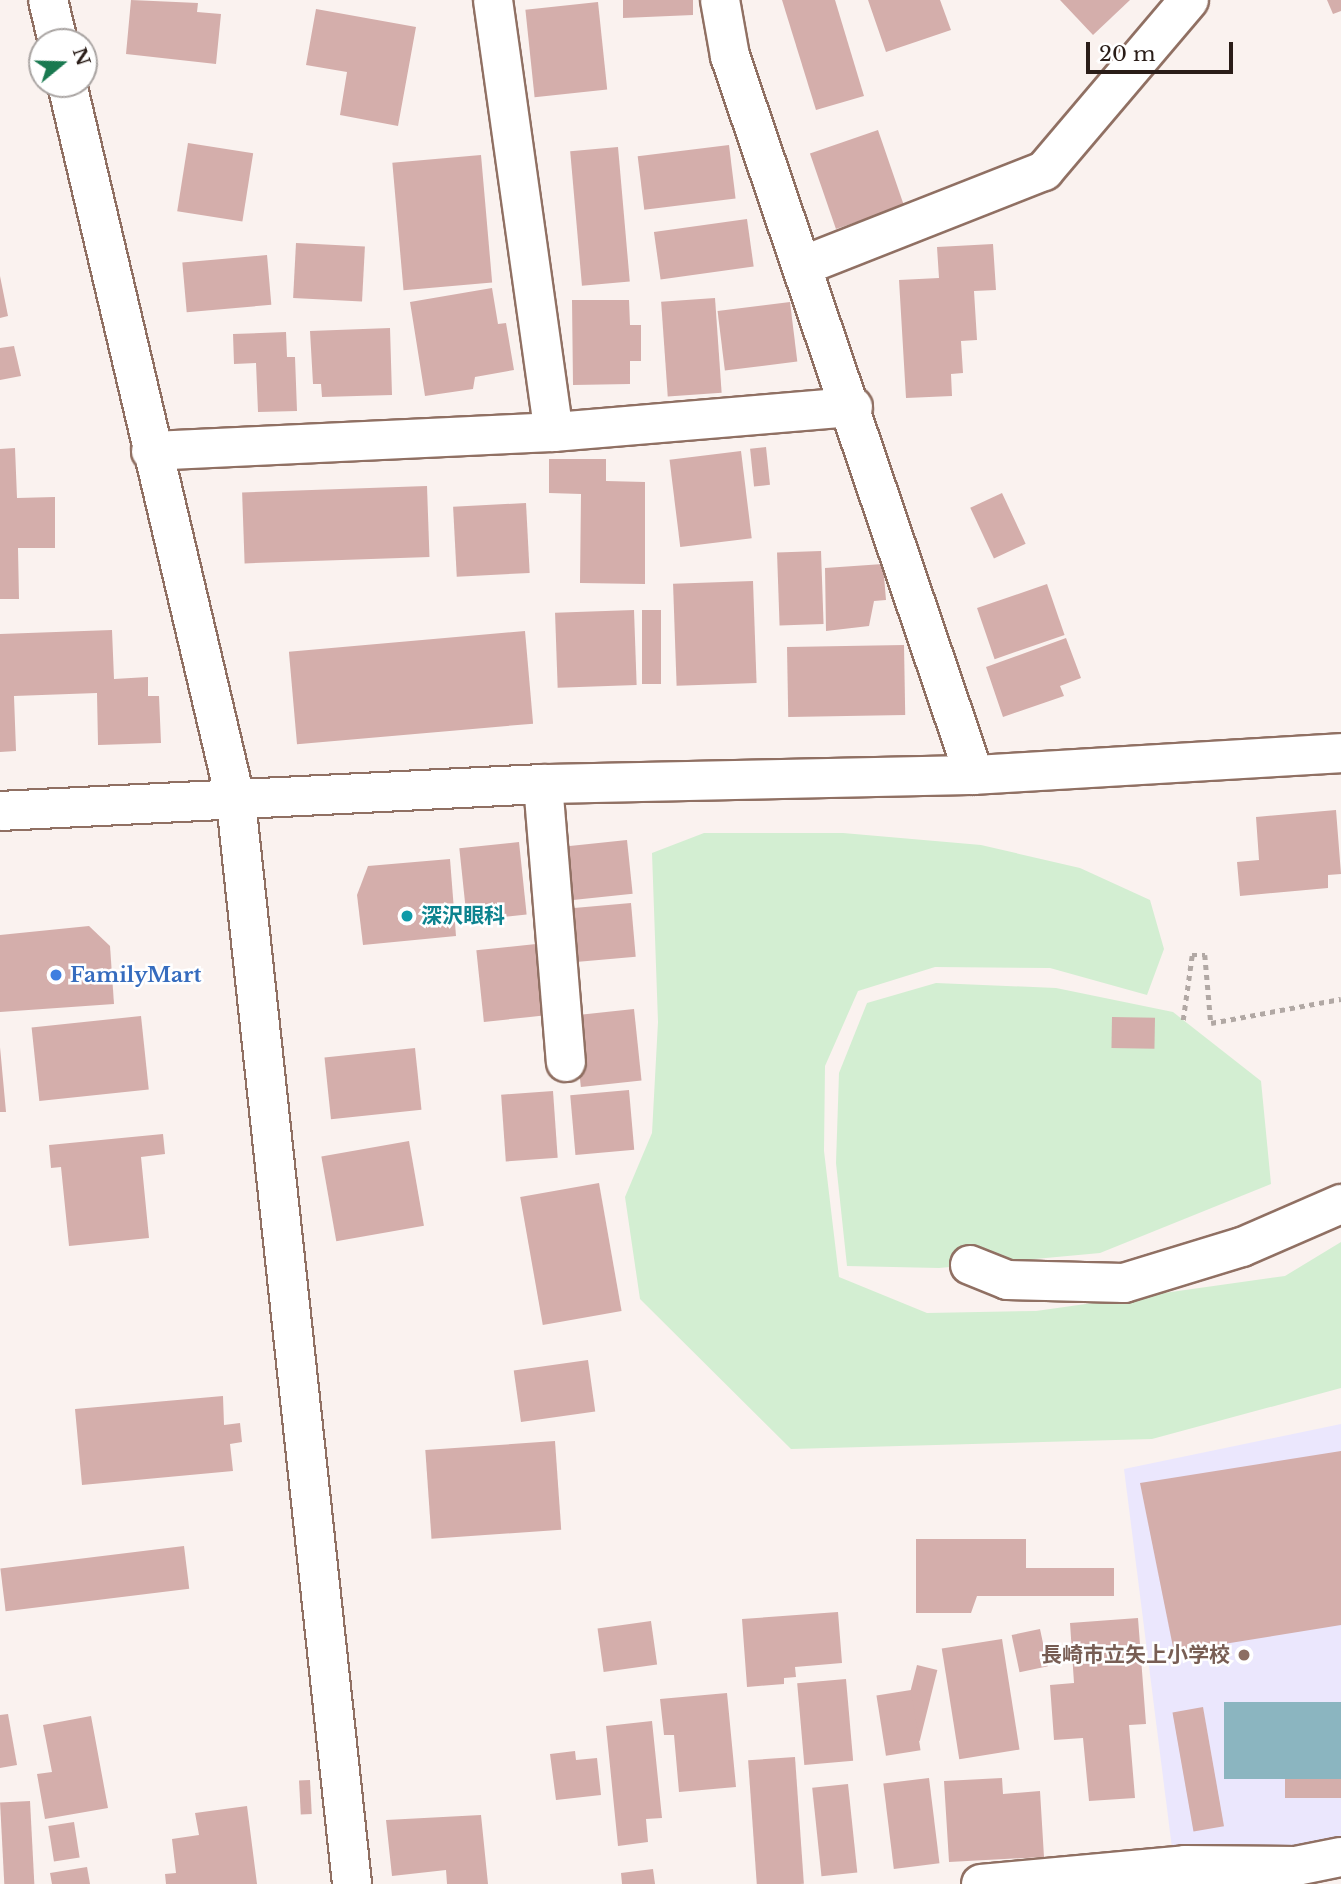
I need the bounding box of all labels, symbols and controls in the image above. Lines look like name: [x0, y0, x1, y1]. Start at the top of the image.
north arrow: [28, 28, 98, 98]
scale bar: [1089, 28, 1236, 72]
text: 20 m: [1099, 41, 1156, 67]
text: N: [68, 44, 95, 69]
place label: 深沢眼科: [421, 903, 505, 929]
marker: 深沢眼科: [399, 908, 415, 924]
place label: FamilyMart: [70, 962, 201, 988]
marker: FamilyMart: [48, 967, 64, 983]
place label: 長崎市立矢上小学校: [1041, 1642, 1230, 1668]
marker: 長崎市立矢上小学校: [1236, 1647, 1252, 1663]

